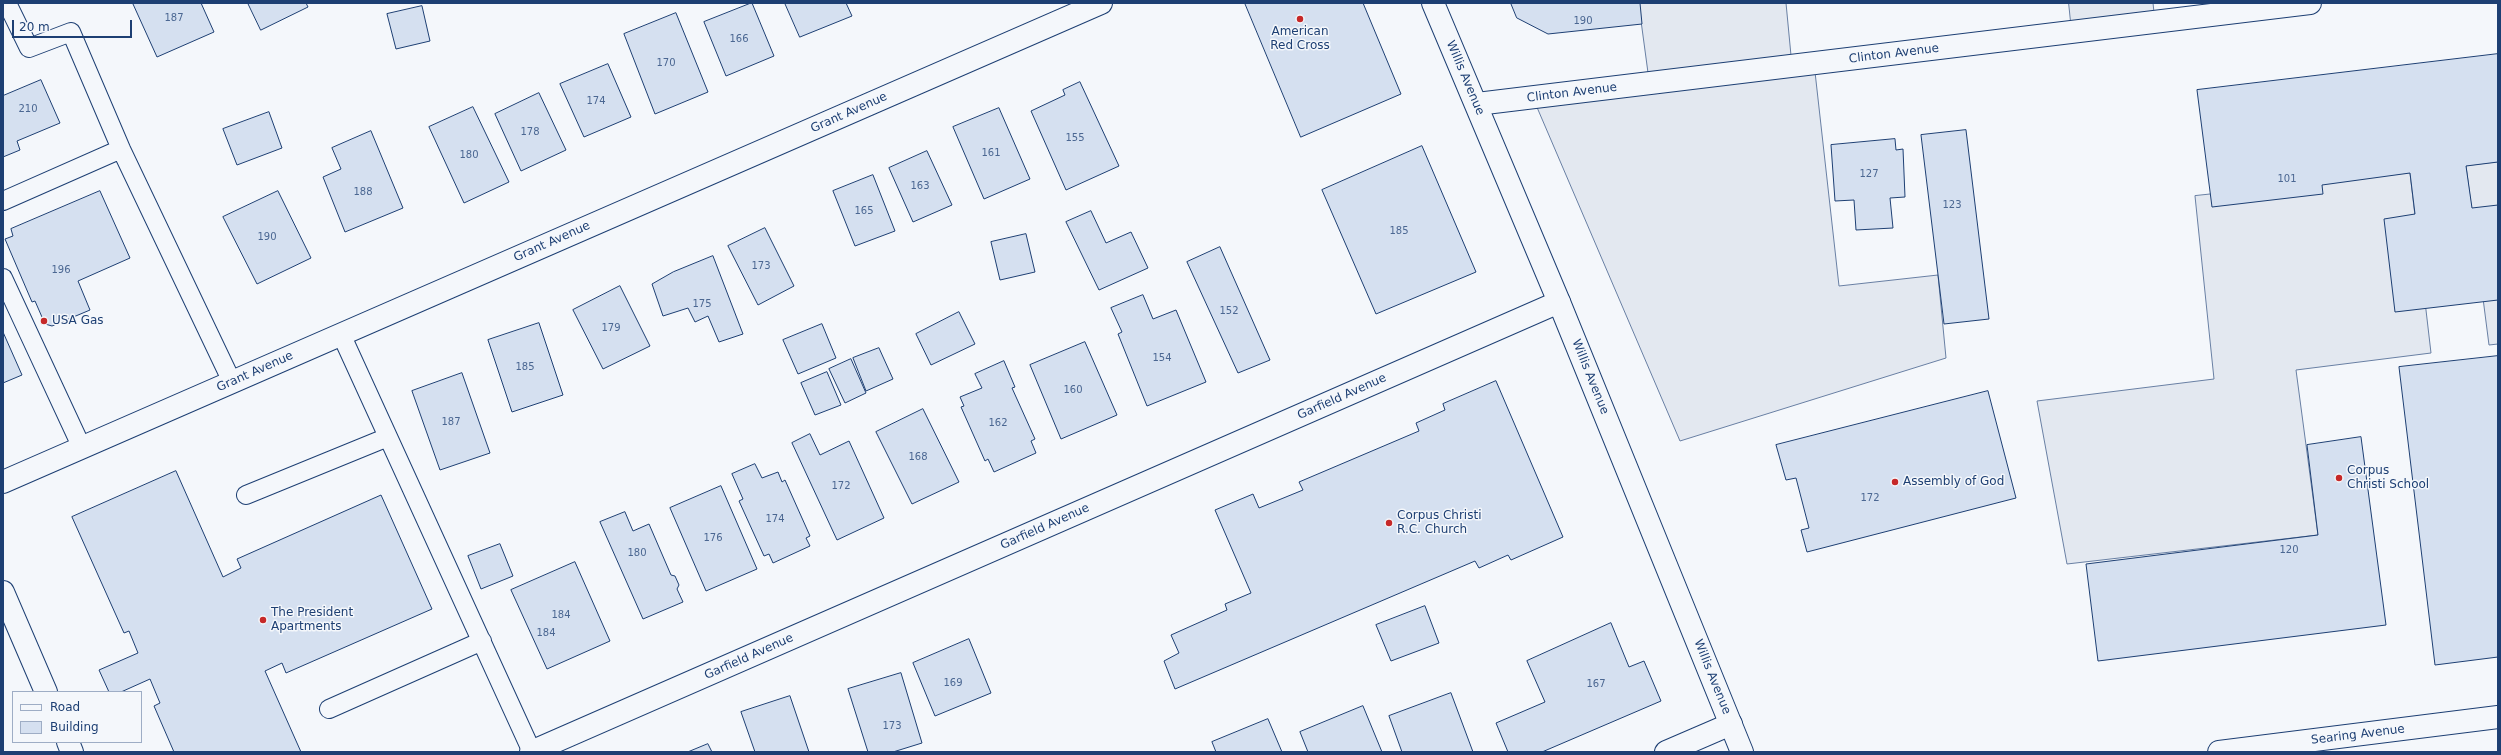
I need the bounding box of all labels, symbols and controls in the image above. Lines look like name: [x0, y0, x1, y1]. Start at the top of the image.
scale bar: [14, 12, 134, 38]
house number: 187: [164, 12, 184, 24]
marker: American Red Cross: [1295, 14, 1305, 24]
house number: 190: [1573, 15, 1593, 27]
text: 20 m: [19, 20, 50, 34]
place label: American Red Cross: [1270, 25, 1330, 53]
house number: 166: [729, 33, 749, 45]
street label: Willis Avenue: [1443, 39, 1487, 117]
street label: Clinton Avenue: [1848, 41, 1940, 67]
house number: 170: [656, 57, 676, 69]
street label: Clinton Avenue: [1526, 80, 1618, 106]
street label: Grant Avenue: [808, 90, 890, 136]
house number: 174: [586, 95, 606, 107]
house number: 210: [18, 103, 38, 115]
house number: 178: [520, 126, 540, 138]
house number: 155: [1065, 132, 1085, 144]
house number: 161: [981, 147, 1001, 159]
house number: 180: [459, 149, 479, 161]
house number: 127: [1859, 168, 1879, 180]
house number: 101: [2277, 173, 2297, 185]
house number: 163: [910, 180, 930, 192]
house number: 188: [353, 186, 373, 198]
house number: 123: [1942, 199, 1962, 211]
house number: 165: [854, 205, 874, 217]
street label: Grant Avenue: [511, 219, 593, 265]
house number: 185: [1389, 225, 1409, 237]
house number: 190: [257, 231, 277, 243]
house number: 173: [751, 260, 771, 272]
house number: 196: [51, 264, 71, 276]
house number: 175: [692, 298, 712, 310]
house number: 152: [1219, 305, 1239, 317]
place label: USA Gas: [52, 314, 104, 328]
marker: USA Gas: [39, 316, 49, 326]
house number: 179: [601, 322, 621, 334]
street label: Willis Avenue: [1568, 337, 1612, 417]
street label: Grant Avenue: [214, 349, 296, 395]
house number: 154: [1152, 352, 1172, 364]
house number: 185: [515, 361, 535, 373]
street label: Garfield Avenue: [1295, 371, 1389, 423]
house number: 160: [1063, 384, 1083, 396]
house number: 187: [441, 416, 461, 428]
house number: 162: [988, 417, 1008, 429]
house number: 168: [908, 451, 928, 463]
place label: Corpus Christi School: [2347, 464, 2429, 492]
marker: Corpus Christi School: [2334, 473, 2344, 483]
place label: Assembly of God: [1903, 475, 2004, 489]
marker: Assembly of God: [1890, 477, 1900, 487]
house number: 172: [831, 480, 851, 492]
house number: 172: [1860, 492, 1880, 504]
street label: Garfield Avenue: [998, 501, 1092, 553]
place label: Corpus Christi R.C. Church: [1397, 509, 1481, 537]
house number: 174: [765, 513, 785, 525]
marker: Corpus Christi R.C. Church: [1384, 518, 1394, 528]
house number: 176: [703, 532, 723, 544]
house number: 120: [2279, 544, 2299, 556]
house number: 180: [627, 547, 647, 559]
place label: The President Apartments: [271, 606, 353, 634]
house number: 184: [551, 609, 571, 621]
marker: The President Apartments: [258, 615, 268, 625]
house number: 184: [536, 627, 556, 639]
street label: Garfield Avenue: [702, 631, 796, 683]
street label: Willis Avenue: [1690, 637, 1734, 717]
house number: 169: [943, 677, 963, 689]
house number: 167: [1586, 678, 1606, 690]
legend: [12, 691, 142, 743]
text: Road: [50, 700, 80, 714]
text: Building: [50, 720, 99, 734]
house number: 173: [882, 720, 902, 732]
street label: Searing Avenue: [2310, 722, 2406, 748]

